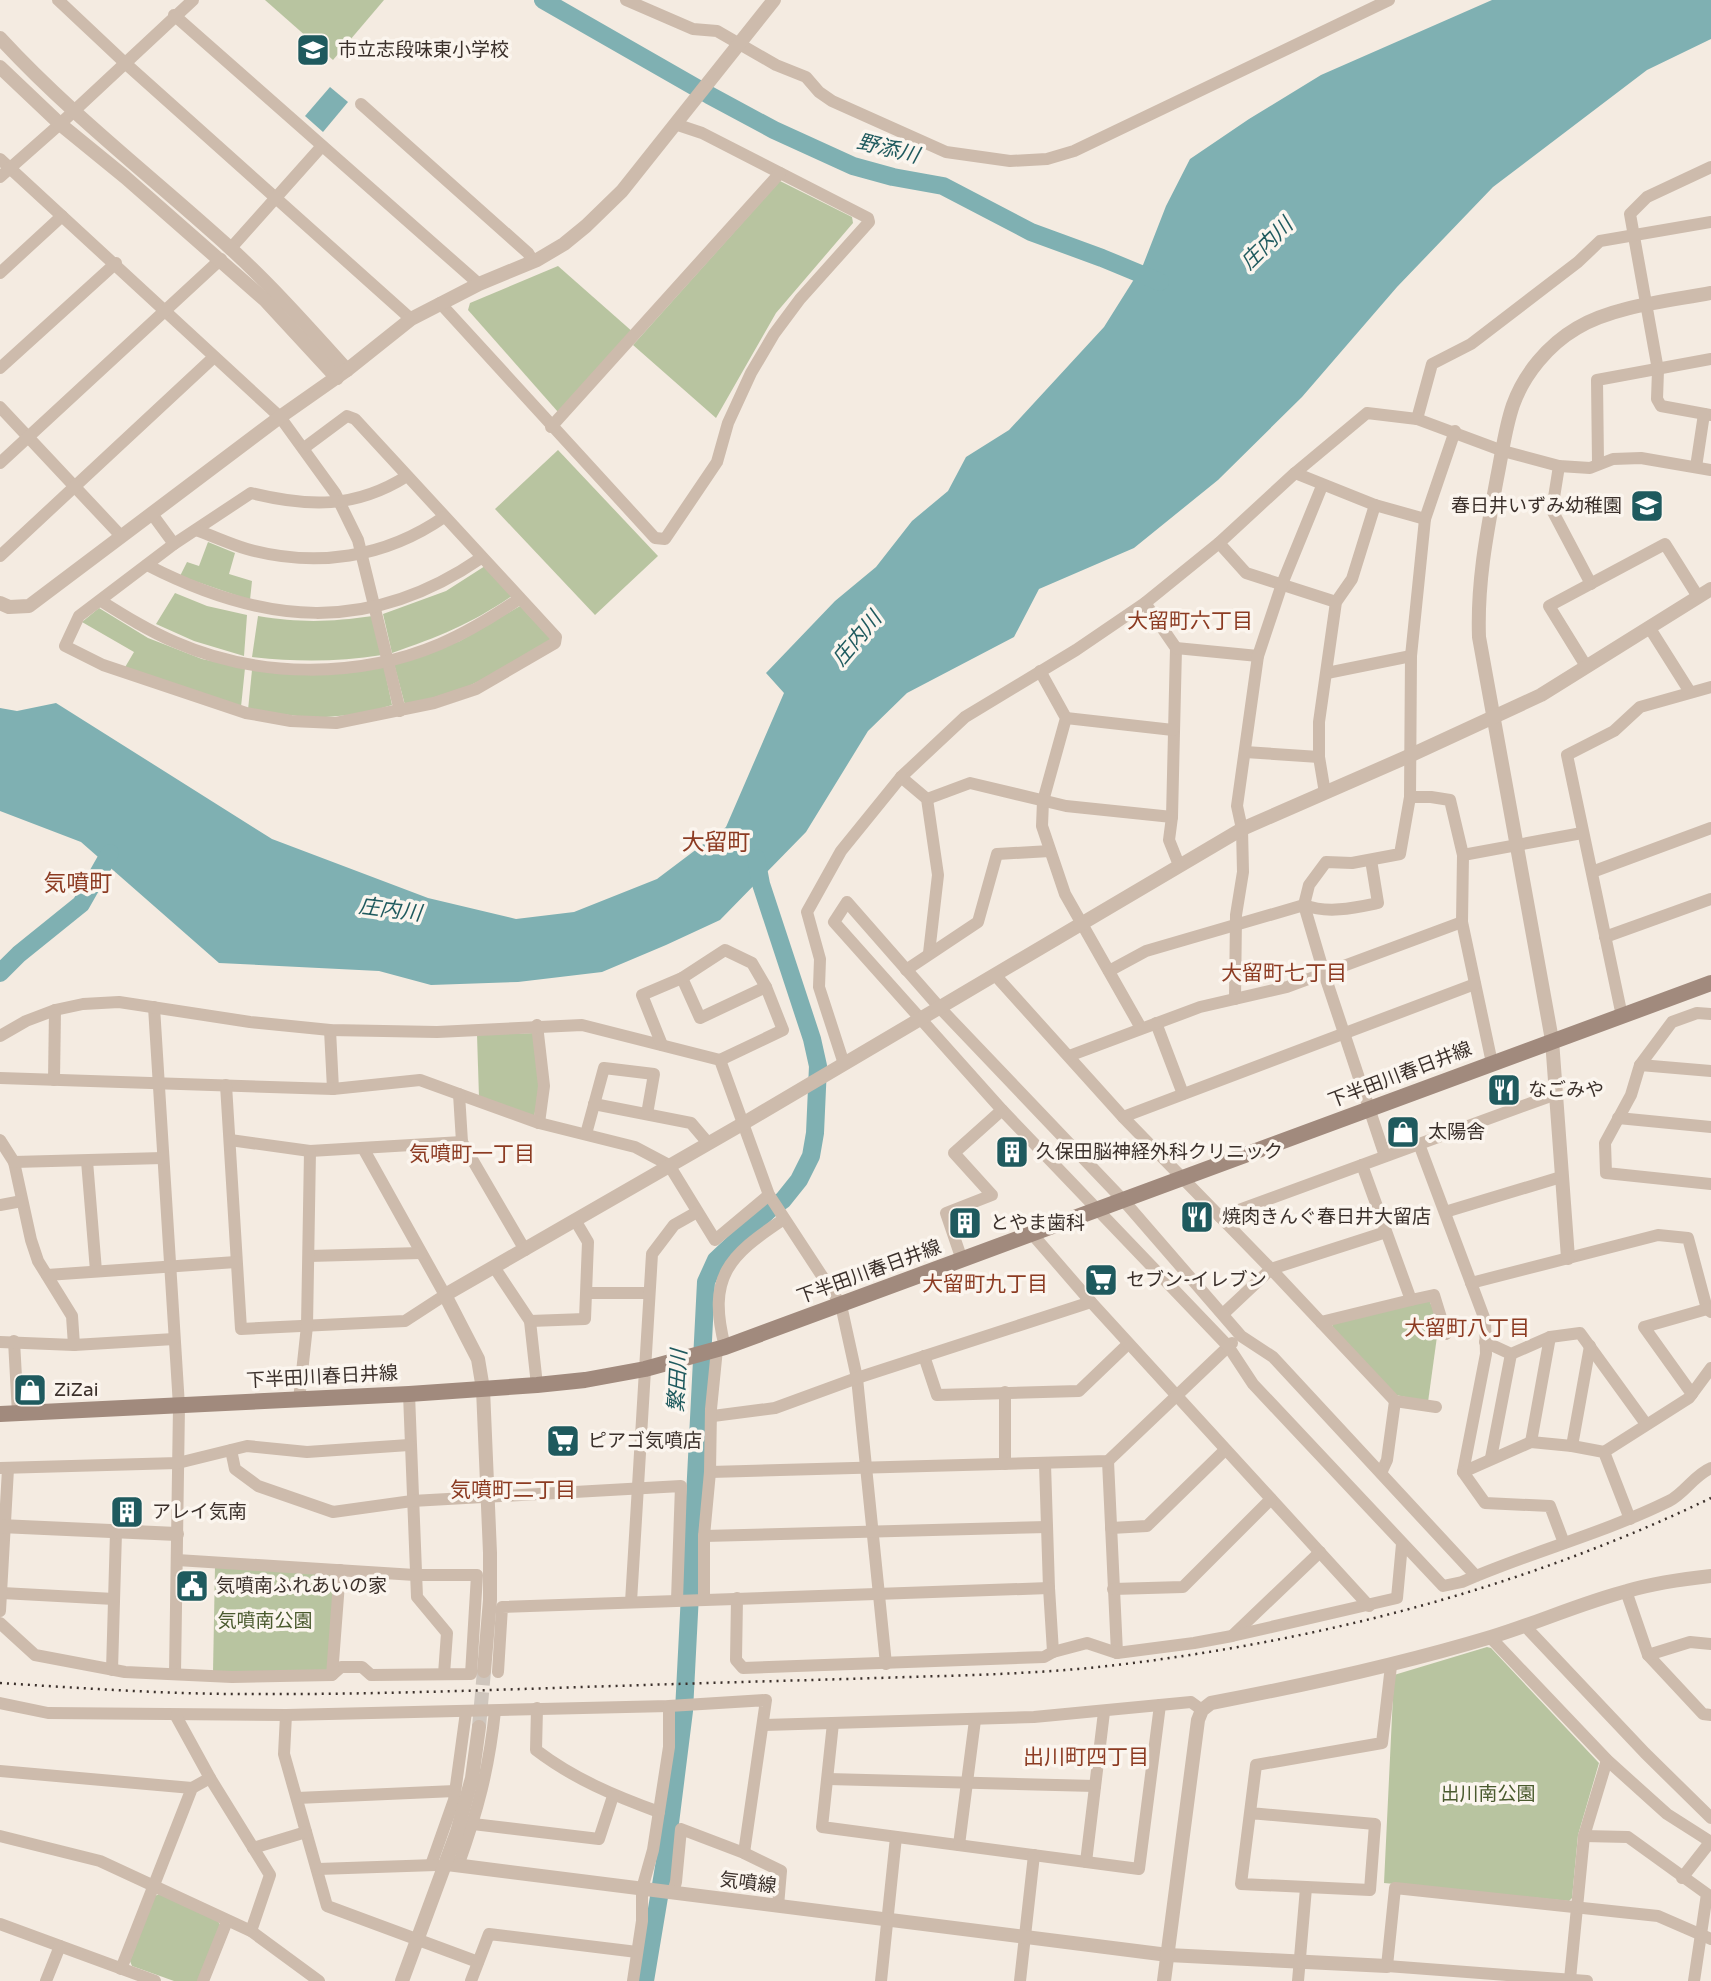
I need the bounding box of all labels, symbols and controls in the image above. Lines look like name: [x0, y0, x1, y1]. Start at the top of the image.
school or university icon: 市立志段味東小学校: [294, 31, 332, 69]
place label: 市立志段味東小学校: [338, 39, 509, 61]
water label: 野添川: [854, 129, 924, 169]
water label: 庄内川: [1236, 211, 1300, 275]
school or university icon: 春日井いずみ幼稚園: [1628, 487, 1666, 525]
place label: 春日井いずみ幼稚園: [1451, 495, 1622, 517]
water label: 庄内川: [827, 605, 888, 671]
district label: 大留町六丁目: [1127, 609, 1253, 634]
district label: 大留町: [682, 829, 751, 857]
district label: 気噴町: [44, 870, 113, 898]
water label: 庄内川: [357, 894, 425, 926]
district label: 大留町七丁目: [1221, 961, 1347, 986]
street label: 下半田川春日井線: [1325, 1037, 1475, 1113]
restaurant icon: なごみや: [1485, 1071, 1523, 1109]
place label: なごみや: [1528, 1079, 1604, 1101]
shop icon: 太陽舎: [1384, 1113, 1422, 1151]
place label: 太陽舎: [1428, 1121, 1485, 1143]
building icon: 久保田脳神経外科クリニック: [993, 1133, 1031, 1171]
place label: 久保田脳神経外科クリニック: [1036, 1141, 1283, 1163]
district label: 気噴町一丁目: [409, 1142, 535, 1167]
restaurant icon: 焼肉きんぐ春日井大留店: [1178, 1198, 1216, 1236]
building icon: とやま歯科: [946, 1204, 984, 1242]
place label: 焼肉きんぐ春日井大留店: [1222, 1206, 1431, 1228]
place label: とやま歯科: [990, 1212, 1085, 1234]
street label: 下半田川春日井線: [794, 1236, 944, 1308]
supermarket icon: セブン-イレブン: [1082, 1261, 1120, 1299]
place label: セブン-イレブン: [1126, 1269, 1267, 1291]
district label: 大留町九丁目: [922, 1272, 1048, 1297]
district label: 大留町八丁目: [1404, 1316, 1530, 1341]
water label: 繁田川: [664, 1347, 692, 1413]
street label: 下半田川春日井線: [246, 1362, 398, 1392]
shop icon: ZiZai: [11, 1371, 49, 1409]
place label: ZiZai: [54, 1379, 98, 1401]
supermarket icon: ピアゴ気噴店: [544, 1422, 582, 1460]
place label: ピアゴ気噴店: [588, 1430, 702, 1452]
district label: 気噴町二丁目: [450, 1478, 576, 1503]
building icon: アレイ気南: [108, 1493, 146, 1531]
place label: アレイ気南: [152, 1501, 247, 1523]
public building icon: 気噴南ふれあいの家: [173, 1567, 211, 1605]
place label: 気噴南ふれあいの家: [216, 1575, 387, 1597]
park label: 気噴南公園: [217, 1610, 313, 1632]
district label: 出川町四丁目: [1023, 1745, 1149, 1770]
park label: 出川南公園: [1440, 1783, 1536, 1805]
street label: 気噴線: [718, 1869, 778, 1897]

